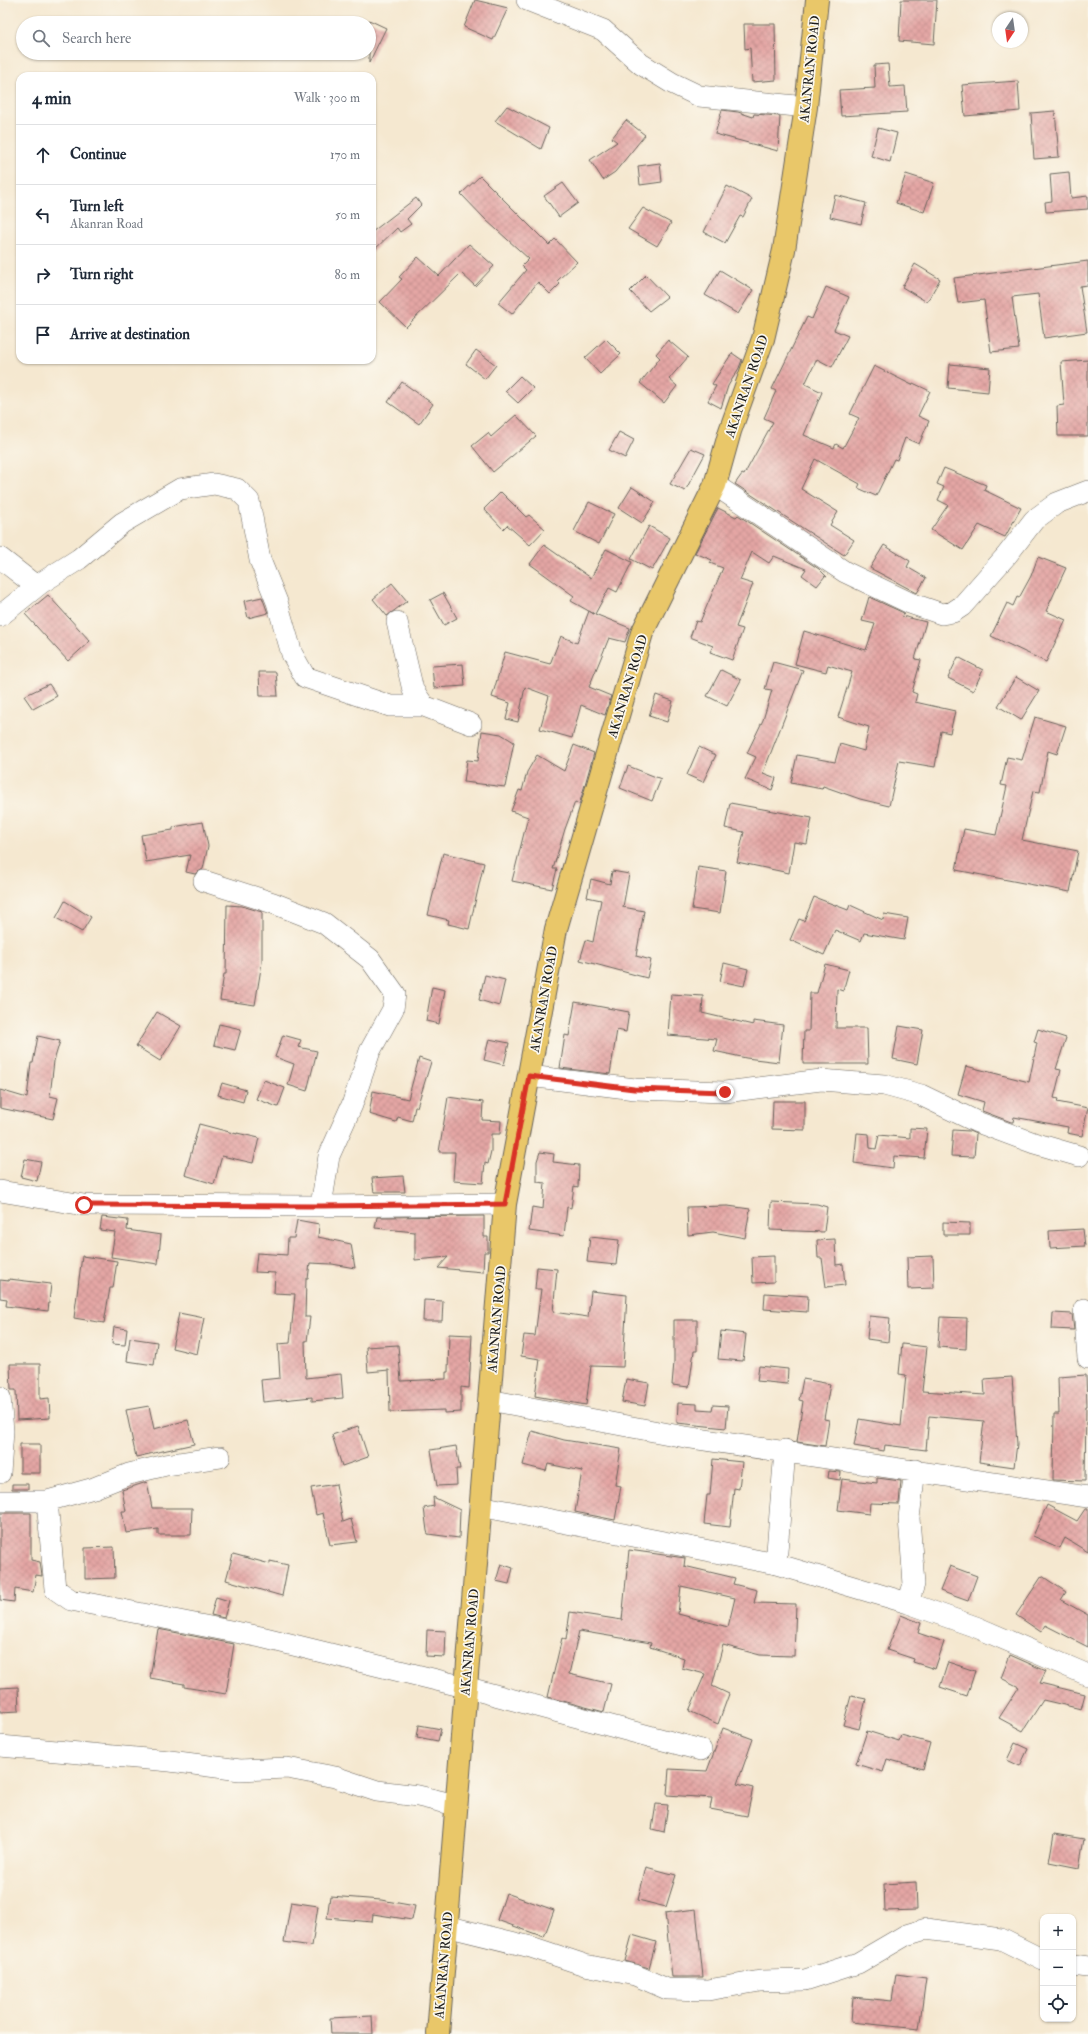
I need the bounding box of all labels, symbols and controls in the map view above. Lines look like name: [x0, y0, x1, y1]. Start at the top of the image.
north arrow: [992, 12, 1028, 48]
street label: AKANRAN ROAD: [796, 15, 824, 124]
search box: [16, 16, 376, 60]
icon: search: [30, 27, 52, 49]
text: Search here: [62, 29, 131, 48]
text: 4 min: [32, 88, 71, 109]
text: Walk · 300 m: [294, 90, 360, 106]
icon: ahead: [32, 144, 54, 166]
text: Continue: [70, 145, 126, 164]
text: 170 m: [330, 147, 360, 163]
text: Turn left: [70, 197, 124, 216]
icon: left: [32, 204, 54, 226]
text: 50 m: [335, 207, 360, 223]
text: Akanran Road: [70, 216, 143, 232]
icon: right: [32, 264, 54, 286]
text: Turn right: [70, 265, 133, 284]
text: 80 m: [334, 267, 360, 283]
icon: arrive: [32, 324, 54, 346]
text: Arrive at destination: [70, 325, 190, 344]
street label: AKANRAN ROAD: [722, 333, 772, 441]
street label: AKANRAN ROAD: [604, 633, 651, 741]
street label: AKANRAN ROAD: [527, 945, 561, 1054]
route end: [716, 1083, 734, 1101]
route start: [75, 1196, 93, 1214]
street label: AKANRAN ROAD: [484, 1265, 510, 1374]
street label: AKANRAN ROAD: [457, 1588, 483, 1697]
street label: AKANRAN ROAD: [431, 1911, 457, 2020]
map controls: [1040, 1914, 1076, 2022]
button: +: [1040, 1914, 1076, 1950]
button: −: [1040, 1950, 1076, 1986]
button: locate: [1040, 1986, 1076, 2022]

